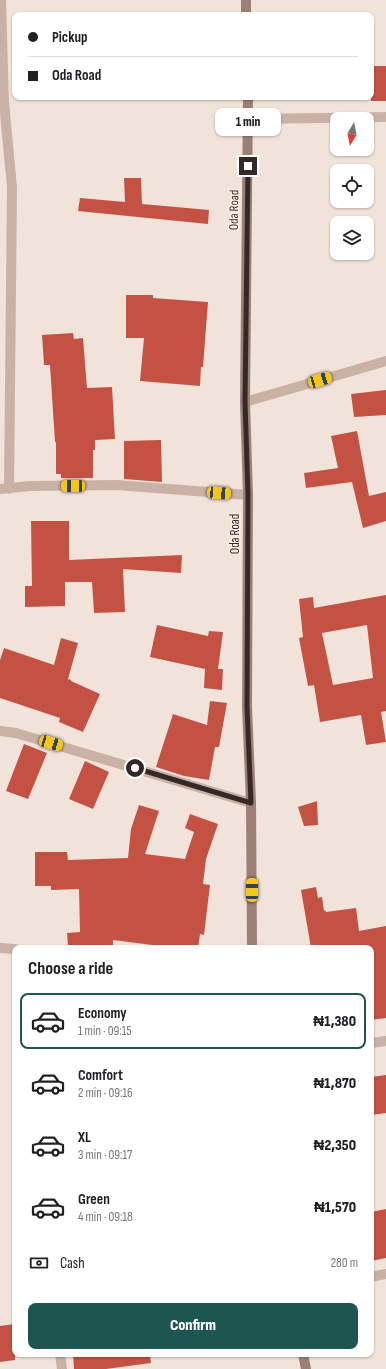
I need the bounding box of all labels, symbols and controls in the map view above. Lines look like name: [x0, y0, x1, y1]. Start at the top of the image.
text: Pickup: [52, 28, 88, 47]
text: Oda Road: [52, 66, 101, 85]
callout: 1 min: [215, 108, 281, 136]
north arrow: [330, 112, 374, 156]
map controls: [330, 112, 374, 260]
text: 1 min: [236, 114, 260, 130]
route end: [239, 157, 257, 175]
button: locate: [330, 164, 374, 208]
street label: Oda Road: [226, 190, 242, 230]
button: layers: [330, 216, 374, 260]
car: [307, 371, 333, 389]
car: [61, 480, 85, 492]
car: [207, 486, 231, 500]
street label: Oda Road: [227, 514, 243, 554]
car: [38, 734, 64, 752]
route start: [126, 759, 144, 777]
car: [246, 878, 258, 902]
text: Choose a ride: [28, 958, 113, 979]
icon: car: [30, 1003, 66, 1039]
text: Economy: [78, 1004, 127, 1023]
text: ₦1,380: [313, 1012, 356, 1031]
text: 1 min · 09:15: [78, 1023, 131, 1039]
icon: car: [30, 1065, 66, 1101]
text: Comfort: [78, 1066, 123, 1085]
text: ₦1,870: [313, 1074, 356, 1093]
text: 2 min · 09:16: [78, 1085, 133, 1101]
icon: car: [30, 1127, 66, 1163]
text: XL: [78, 1128, 91, 1147]
text: ₦2,350: [314, 1136, 356, 1155]
text: 3 min · 09:17: [78, 1147, 132, 1163]
icon: car: [30, 1189, 66, 1225]
text: Green: [78, 1190, 110, 1209]
text: ₦1,570: [314, 1198, 356, 1217]
text: 4 min · 09:18: [78, 1209, 133, 1225]
icon: cash: [28, 1252, 50, 1274]
text: Cash: [60, 1254, 85, 1273]
text: 280 m: [331, 1255, 358, 1271]
button: Confirm: [28, 1303, 358, 1349]

